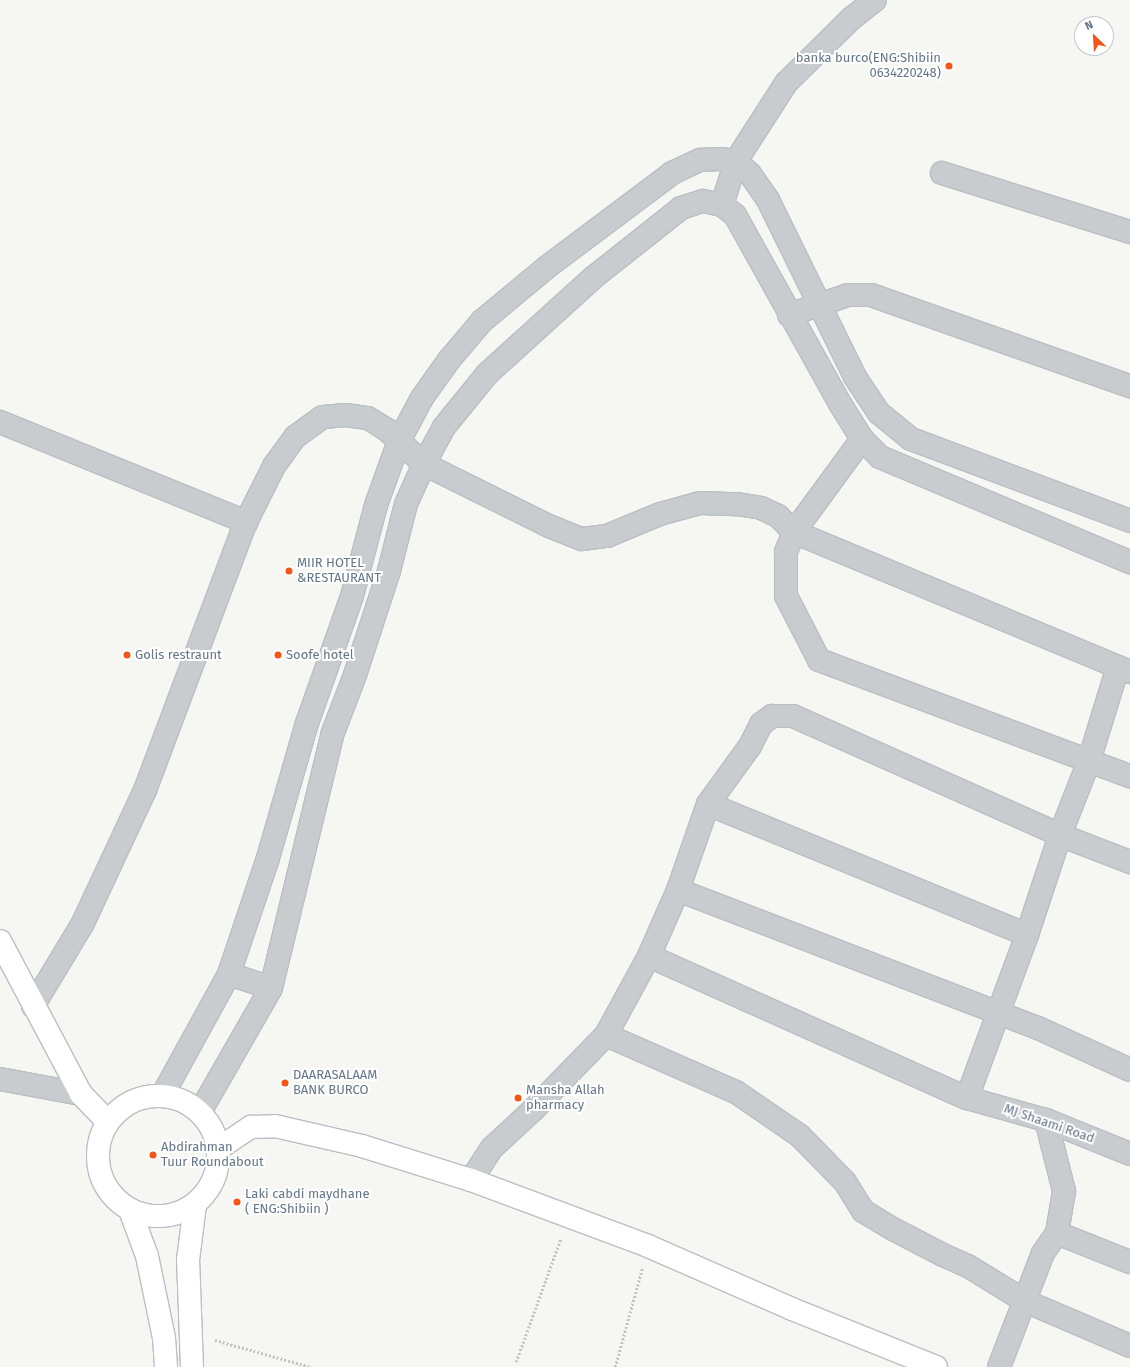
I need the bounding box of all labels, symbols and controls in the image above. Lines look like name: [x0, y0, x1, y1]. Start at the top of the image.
north arrow: [1074, 16, 1114, 56]
text: N: [1083, 18, 1095, 33]
place label: banka burco(ENG:Shibiin 0634220248): [796, 51, 941, 82]
marker: banka burco(ENG:Shibiin 0634220248): [944, 61, 954, 71]
place label: MIIR HOTEL &RESTAURANT: [297, 556, 381, 587]
marker: MIIR HOTEL &RESTAURANT: [284, 566, 294, 576]
place label: Golis restraunt: [135, 647, 222, 663]
place label: Soofe hotel: [286, 647, 354, 663]
marker: Golis restraunt: [122, 650, 132, 660]
marker: Soofe hotel: [273, 650, 283, 660]
place label: DAARASALAAM BANK BURCO: [293, 1068, 377, 1099]
marker: DAARASALAAM BANK BURCO: [280, 1078, 290, 1088]
place label: Mansha Allah pharmacy: [526, 1083, 605, 1114]
marker: Mansha Allah pharmacy: [513, 1093, 523, 1103]
street label: MJ Shaami Road: [1002, 1101, 1096, 1147]
place label: Abdirahman Tuur Roundabout: [161, 1140, 264, 1171]
marker: Abdirahman Tuur Roundabout: [148, 1150, 158, 1160]
place label: Laki cabdi maydhane ( ENG:Shibiin ): [245, 1187, 369, 1218]
marker: Laki cabdi maydhane ( ENG:Shibiin ): [232, 1197, 242, 1207]

